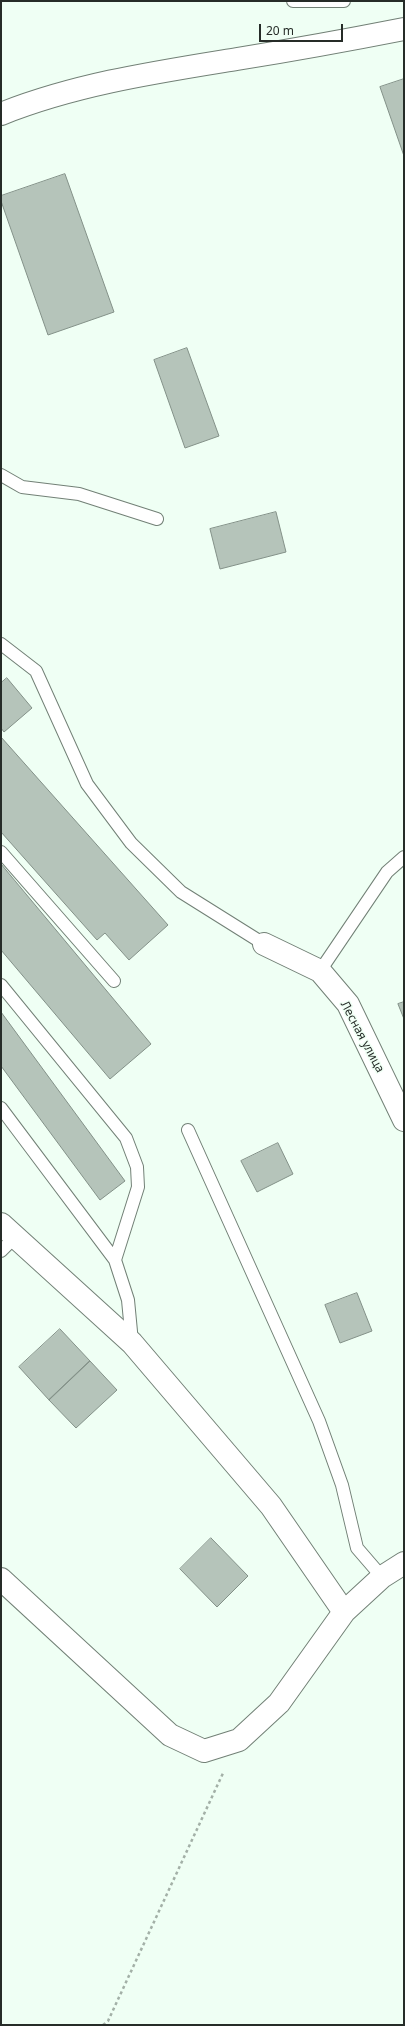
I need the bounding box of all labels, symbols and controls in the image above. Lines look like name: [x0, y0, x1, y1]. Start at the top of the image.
scale bar: [261, 16, 345, 42]
text: 20 m: [266, 22, 294, 39]
street label: Лесная улица: [337, 999, 387, 1075]

